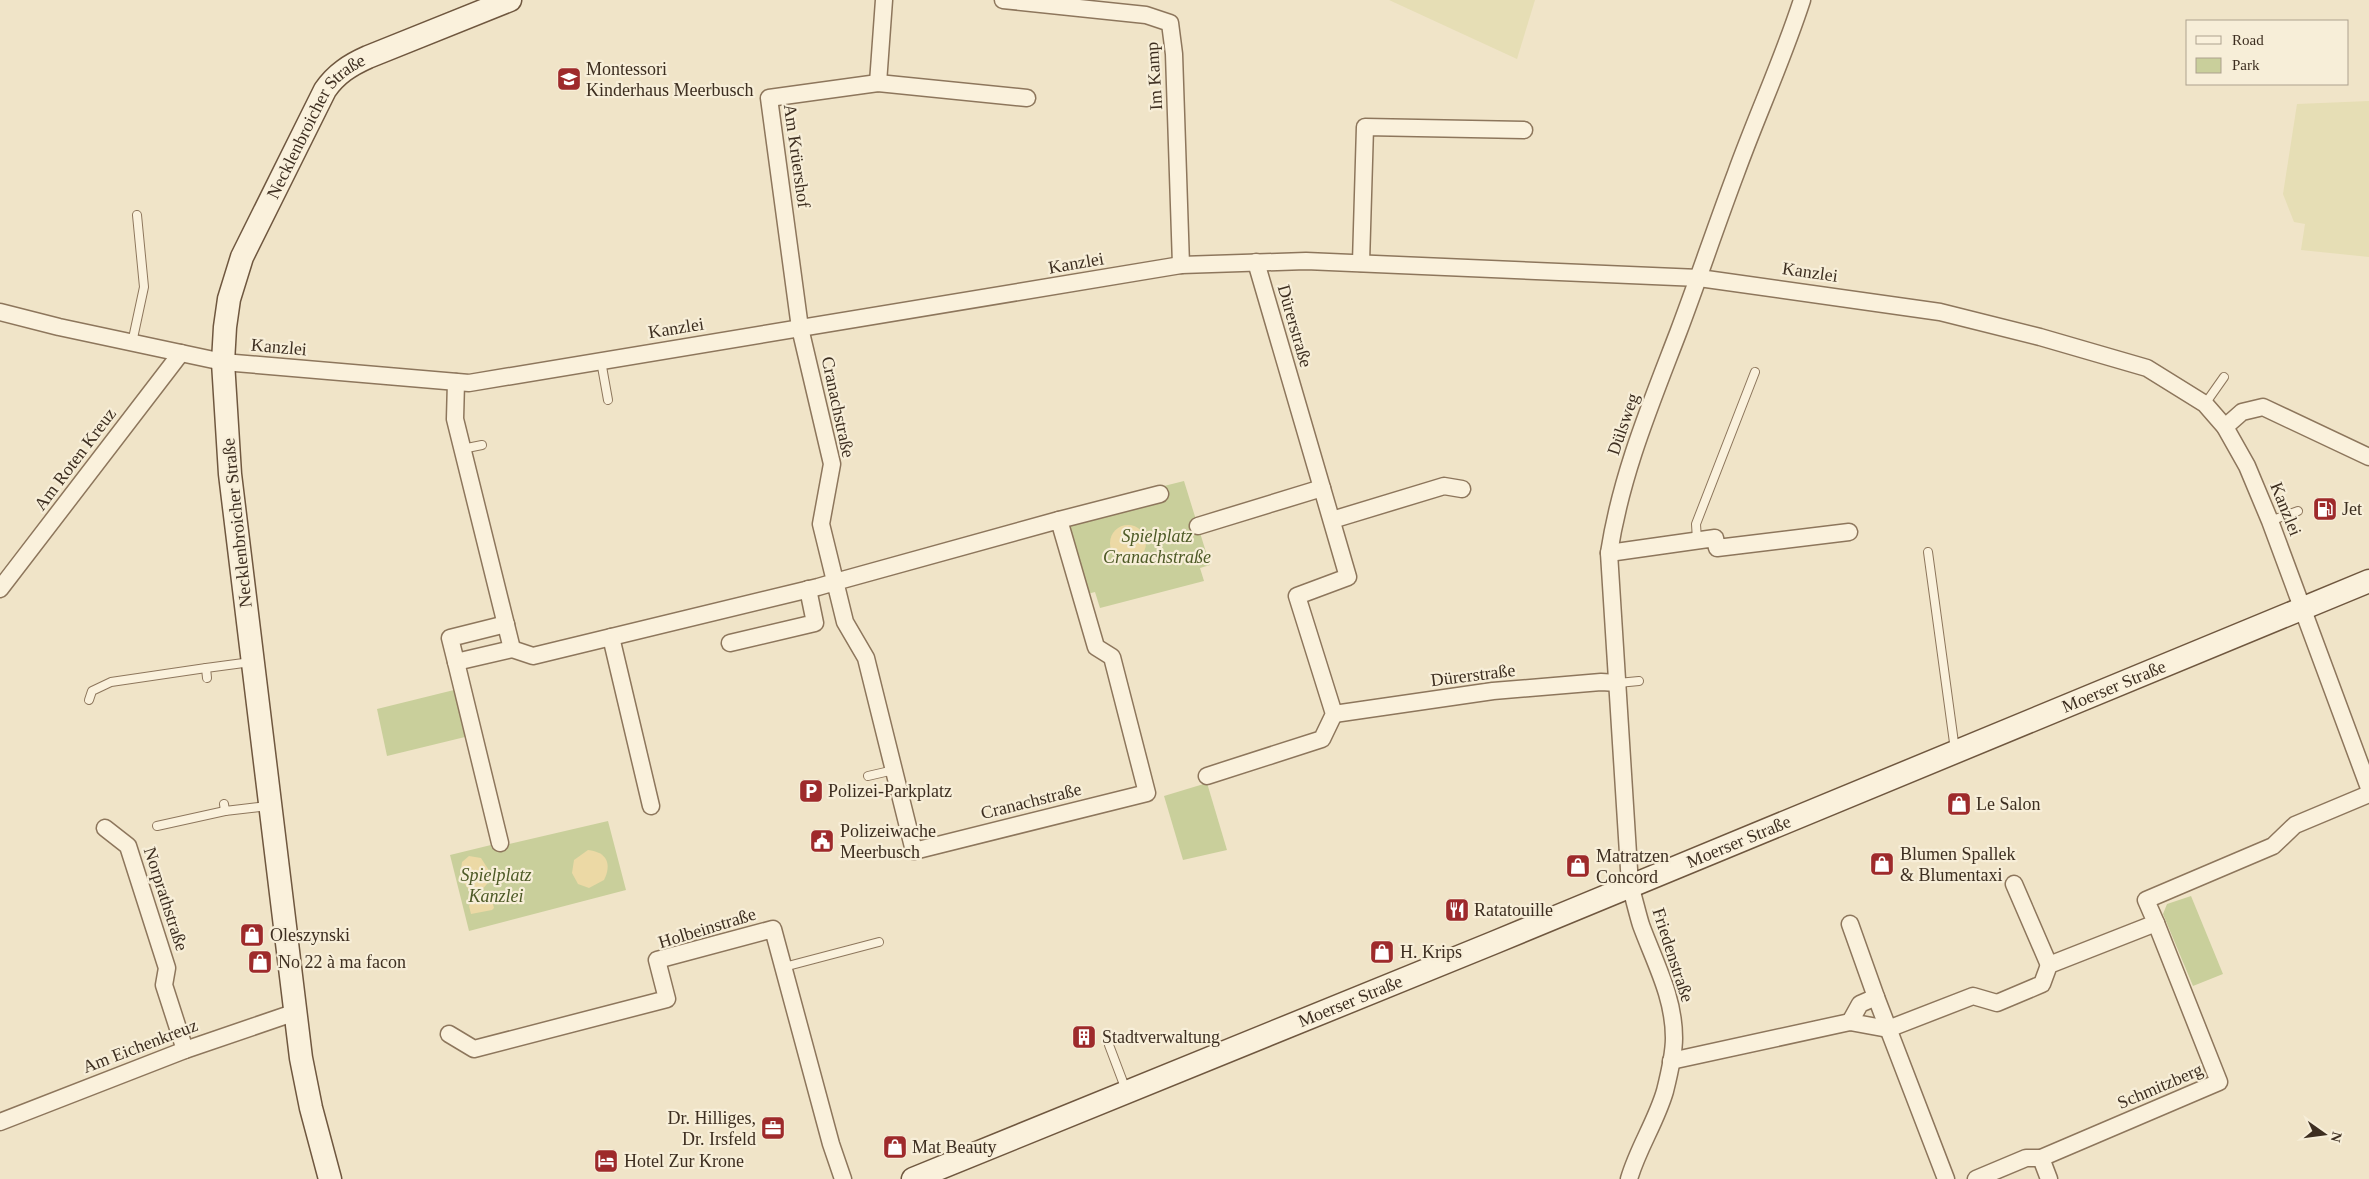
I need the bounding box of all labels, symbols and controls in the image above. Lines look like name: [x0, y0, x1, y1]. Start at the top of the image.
legend: [2186, 20, 2349, 85]
text: Road: [2232, 32, 2264, 48]
street label: Im Kamp: [1142, 41, 1166, 111]
street label: Necklenbroicher Straße: [263, 50, 368, 202]
text: Park: [2232, 57, 2260, 73]
place label: Montessori Kinderhaus Meerbusch: [586, 59, 753, 100]
school or university icon: Montessori Kinderhaus Meerbusch: [556, 66, 582, 92]
street label: Am Krüershof: [780, 103, 814, 209]
street label: Kanzlei: [1047, 248, 1105, 278]
street label: Kanzlei: [1781, 258, 1839, 286]
street label: Dürerstraße: [1274, 282, 1316, 370]
street label: Kanzlei: [647, 314, 705, 342]
street label: Kanzlei: [250, 335, 308, 359]
street label: Cranachstraße: [818, 355, 858, 459]
street label: Dülsweg: [1603, 390, 1643, 458]
street label: Am Roten Kreuz: [30, 404, 120, 514]
street label: Necklenbroicher Straße: [218, 437, 256, 609]
street label: Kanzlei: [2266, 479, 2306, 539]
fuel station icon: Jet: [2312, 496, 2338, 522]
place label: Jet: [2342, 499, 2362, 519]
park label: Spielplatz Cranachstraße: [1103, 526, 1211, 567]
street label: Moerser Straße: [2059, 656, 2169, 717]
street label: Dürerstraße: [1430, 660, 1516, 690]
parking icon: Polizei-Parkplatz: [798, 778, 824, 804]
street label: Cranachstraße: [979, 779, 1083, 823]
place label: Polizei-Parkplatz: [828, 781, 952, 801]
shop icon: Le Salon: [1946, 791, 1972, 817]
place label: Le Salon: [1976, 794, 2041, 814]
street label: Moerser Straße: [1684, 811, 1794, 872]
place label: Polizeiwache Meerbusch: [840, 821, 936, 862]
public building icon: Polizeiwache Meerbusch: [809, 828, 835, 854]
place label: Blumen Spallek & Blumentaxi: [1900, 844, 2016, 885]
street label: Norprathstraße: [140, 845, 192, 953]
place label: Matratzen Concord: [1596, 846, 1669, 887]
shop icon: Blumen Spallek & Blumentaxi: [1869, 851, 1895, 877]
shop icon: Matratzen Concord: [1565, 853, 1591, 879]
park label: Spielplatz Kanzlei: [461, 865, 532, 906]
restaurant icon: Ratatouille: [1444, 897, 1470, 923]
place label: Ratatouille: [1474, 900, 1553, 920]
street label: Holbeinstraße: [656, 904, 758, 952]
street label: Friedenstraße: [1648, 905, 1698, 1005]
shop icon: Oleszynski: [239, 922, 265, 948]
place label: Oleszynski: [270, 925, 350, 945]
shop icon: H. Krips: [1369, 939, 1395, 965]
place label: H. Krips: [1400, 942, 1462, 962]
shop icon: No 22 à ma facon: [247, 949, 273, 975]
place label: No 22 à ma facon: [278, 952, 406, 972]
street label: Moerser Straße: [1295, 971, 1405, 1031]
street label: Am Eichenkreuz: [80, 1015, 200, 1077]
building icon: Stadtverwaltung: [1071, 1024, 1097, 1050]
place label: Stadtverwaltung: [1102, 1027, 1220, 1047]
street label: Schmitzberg: [2114, 1059, 2206, 1113]
place label: Dr. Hilliges, Dr. Irsfeld: [668, 1108, 756, 1149]
north arrow: [2299, 1109, 2349, 1159]
office icon: Dr. Hilliges, Dr. Irsfeld: [760, 1115, 786, 1141]
text: N: [2328, 1130, 2345, 1144]
shop icon: Mat Beauty: [882, 1134, 908, 1160]
place label: Mat Beauty: [912, 1137, 996, 1157]
hotel icon: Hotel Zur Krone: [593, 1148, 619, 1174]
place label: Hotel Zur Krone: [624, 1151, 744, 1171]

